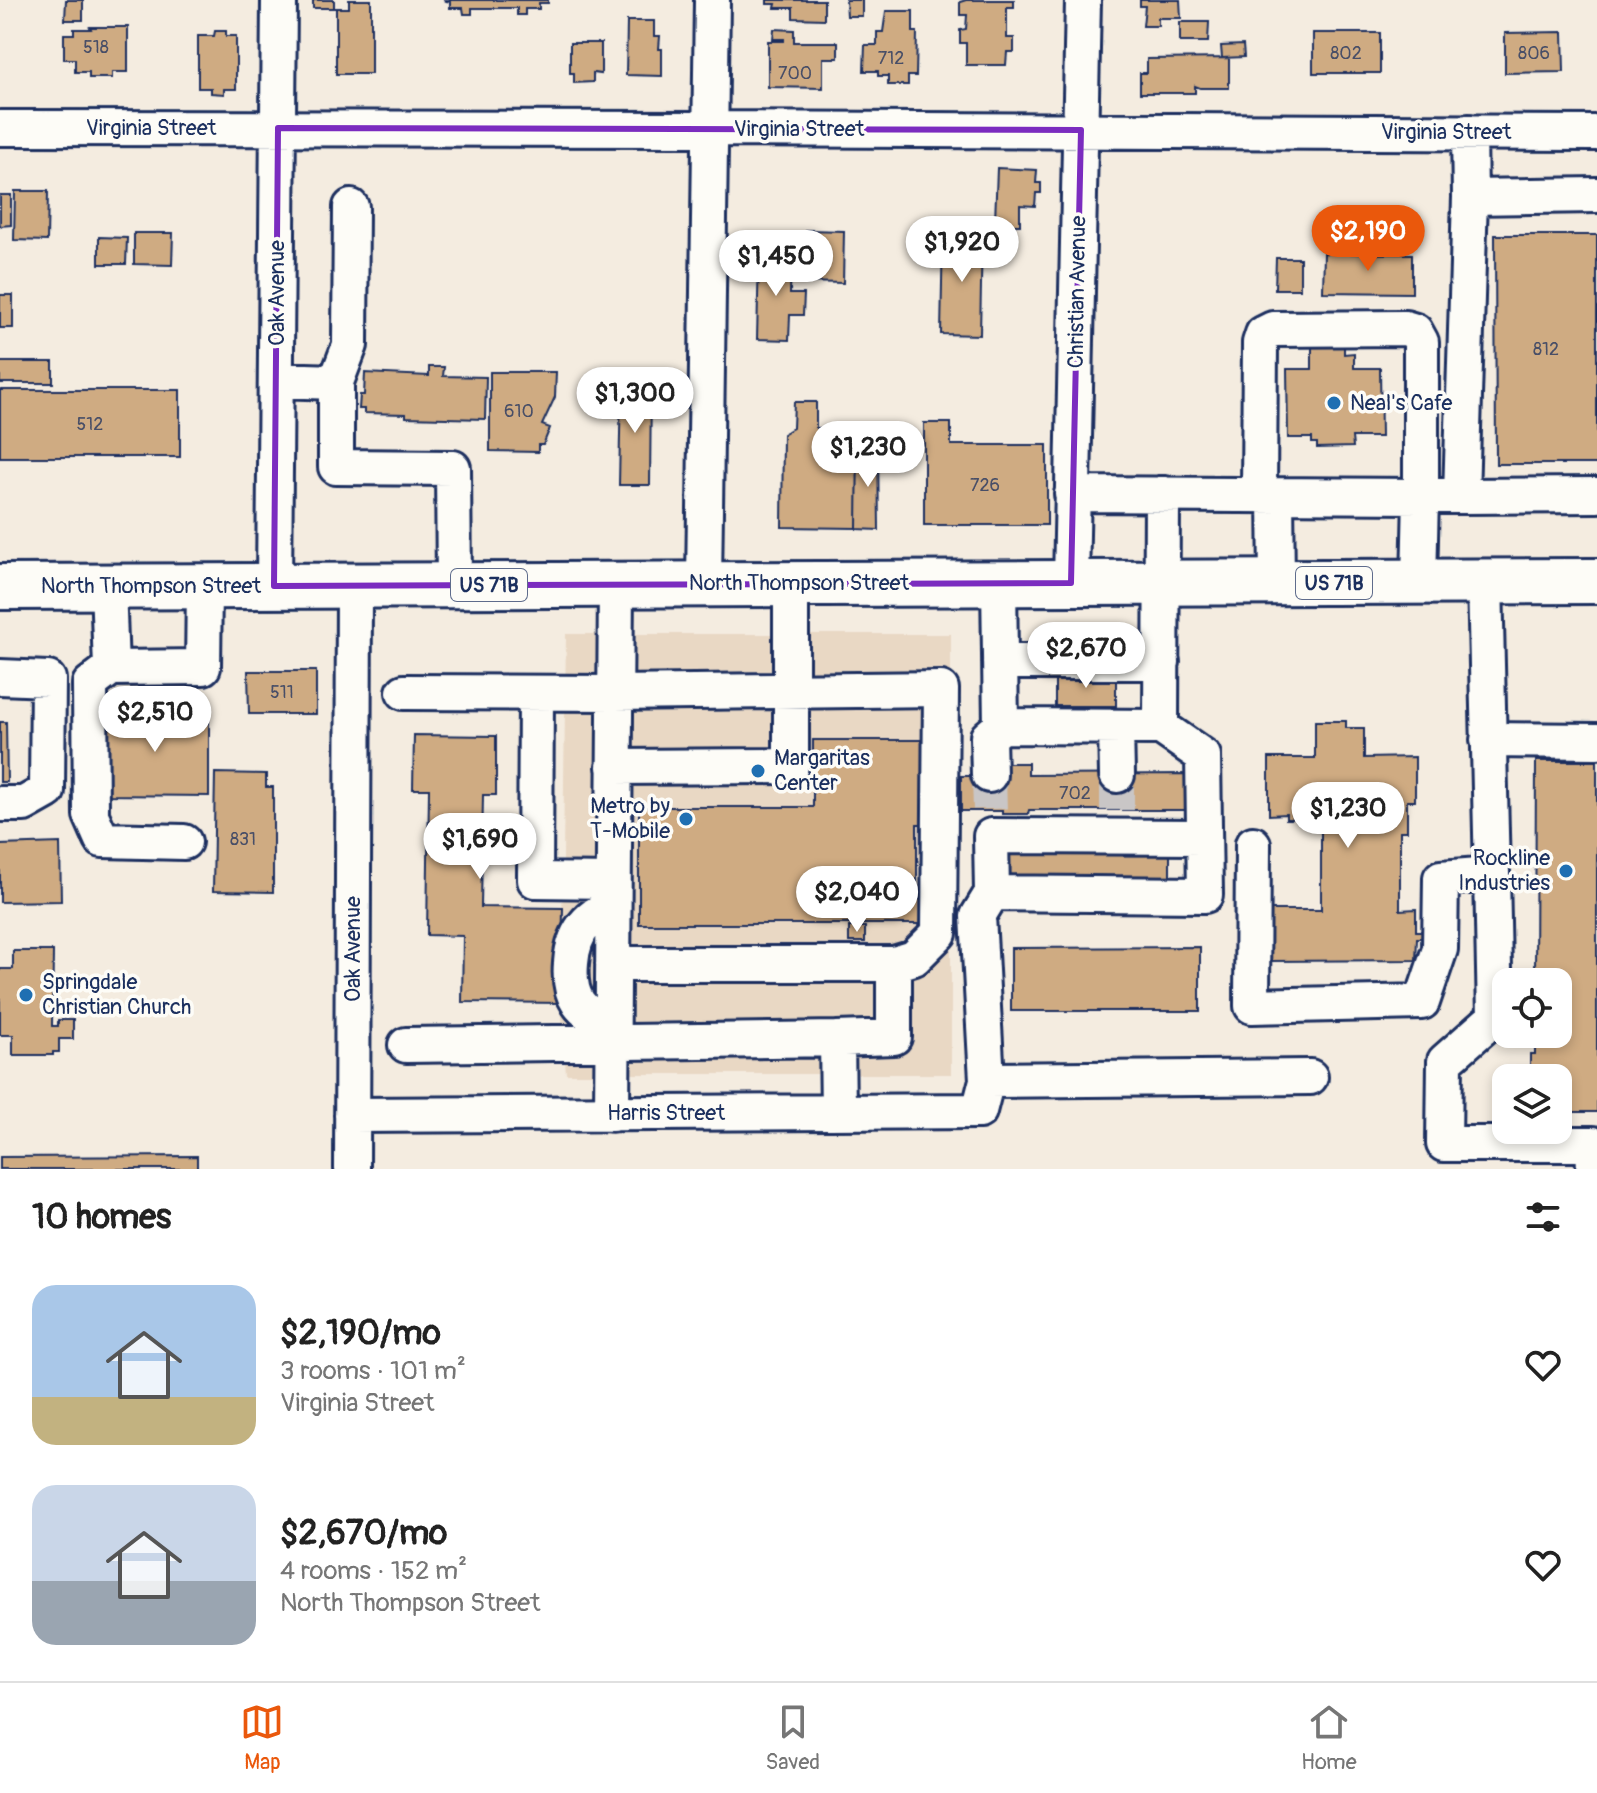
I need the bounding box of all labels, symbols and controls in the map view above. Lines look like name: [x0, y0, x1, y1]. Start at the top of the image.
house number: 518: [83, 36, 109, 59]
house number: 802: [1330, 42, 1362, 65]
house number: 806: [1518, 42, 1550, 65]
house number: 712: [878, 47, 904, 70]
house number: 700: [778, 62, 812, 85]
street label: Virginia Street: [86, 114, 217, 142]
street label: Virginia Street: [734, 115, 865, 143]
street label: Virginia Street: [1381, 118, 1512, 146]
pin: $2,190: [1303, 205, 1433, 273]
street label: Christian Avenue: [1062, 215, 1092, 369]
text: $2,190: [1330, 215, 1406, 247]
pin: $1,920: [897, 216, 1027, 284]
text: $1,920: [924, 226, 1000, 258]
pin: $1,450: [711, 230, 841, 298]
street label: Oak Avenue: [263, 240, 291, 346]
text: $1,450: [737, 240, 815, 272]
house number: 812: [1533, 338, 1559, 361]
pin: $1,300: [570, 367, 700, 435]
text: $1,300: [595, 377, 675, 409]
place label: Neal's Cafe: [1350, 389, 1453, 417]
marker: Neal's Cafe: [1325, 394, 1343, 412]
house number: 610: [504, 400, 534, 423]
house number: 512: [77, 413, 103, 436]
pin: $1,230: [803, 421, 933, 489]
text: $1,230: [830, 431, 906, 463]
house number: 726: [970, 474, 1000, 497]
road number: US 71B: [1296, 567, 1372, 599]
road number: US 71B: [451, 569, 527, 601]
street label: North Thompson Street: [689, 569, 909, 597]
street label: North Thompson Street: [41, 572, 261, 600]
pin: $2,670: [1021, 622, 1151, 690]
text: $2,670: [1045, 632, 1127, 664]
house number: 511: [270, 681, 294, 704]
pin: $2,510: [90, 686, 220, 754]
text: $2,510: [116, 696, 194, 728]
place label: Margaritas Center: [774, 744, 870, 797]
marker: Margaritas Center: [749, 762, 767, 780]
house number: 702: [1059, 782, 1091, 805]
pin: $1,230: [1283, 782, 1413, 850]
place label: Metro by T-Mobile: [590, 792, 670, 845]
text: $1,230: [1310, 792, 1386, 824]
marker: Metro by T-Mobile: [677, 810, 695, 828]
pin: $1,690: [415, 813, 545, 881]
text: $1,690: [441, 823, 519, 855]
house number: 831: [230, 828, 256, 851]
place label: Rockline Industries: [1458, 844, 1550, 897]
marker: Rockline Industries: [1557, 862, 1575, 880]
pin: $2,040: [792, 866, 922, 934]
text: $2,040: [814, 876, 900, 908]
street label: Oak Avenue: [339, 896, 367, 1002]
place label: Springdale Christian Church: [42, 968, 191, 1021]
map controls: [1492, 968, 1572, 1144]
button: locate: [1492, 968, 1572, 1048]
marker: Springdale Christian Church: [17, 986, 35, 1004]
button: layers: [1492, 1064, 1572, 1144]
street label: Harris Street: [607, 1099, 725, 1127]
icon: filters: [1521, 1195, 1565, 1239]
text: 10 homes: [32, 1196, 171, 1239]
text: $2,190/mo: [280, 1312, 441, 1355]
icon: home: [96, 1317, 192, 1413]
icon: heart: [1521, 1343, 1565, 1387]
text: 3 rooms · 101 m²: [280, 1355, 466, 1387]
text: Virginia Street: [280, 1387, 435, 1419]
text: $2,670/mo: [280, 1512, 447, 1555]
icon: home: [96, 1517, 192, 1613]
icon: heart: [1521, 1543, 1565, 1587]
text: 4 rooms · 152 m²: [280, 1555, 467, 1587]
text: North Thompson Street: [280, 1587, 541, 1619]
tab: Map: [240, 1700, 284, 1776]
tab: Saved: [765, 1700, 820, 1776]
tab: Home: [1301, 1700, 1356, 1776]

